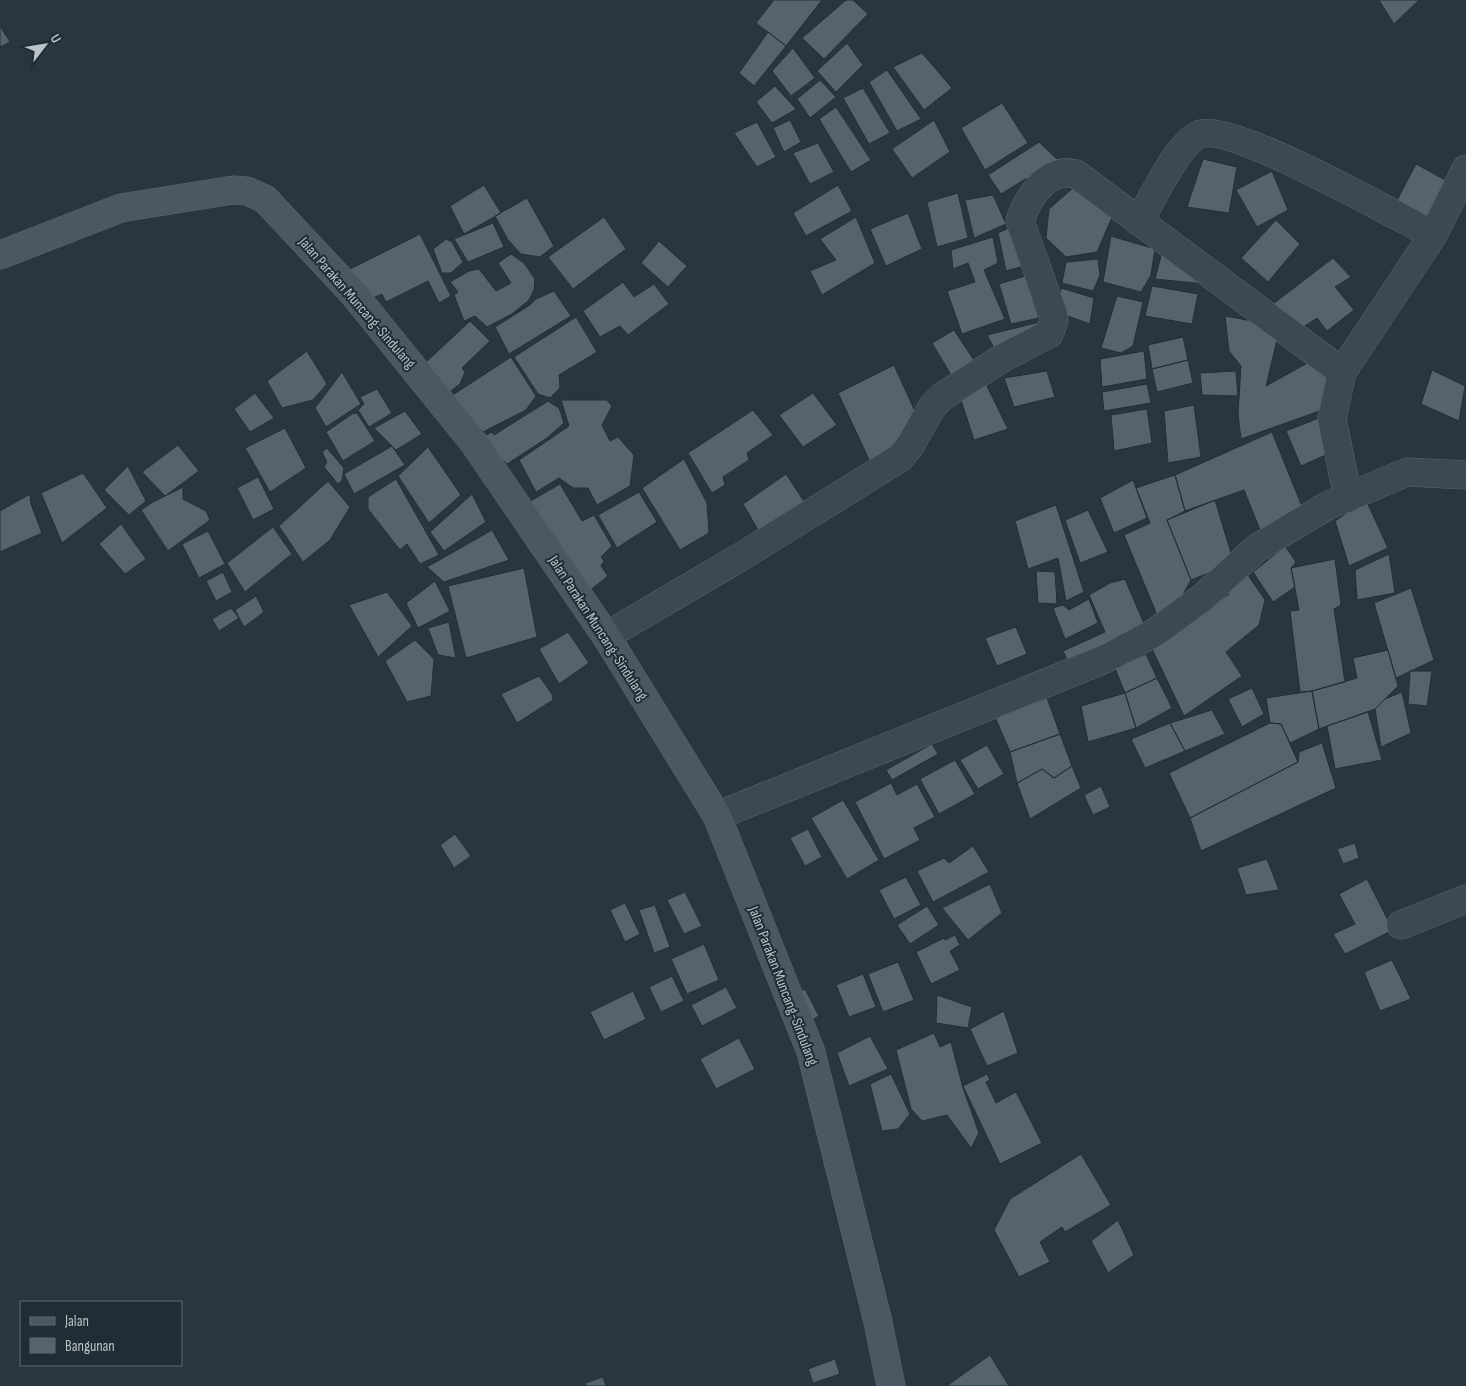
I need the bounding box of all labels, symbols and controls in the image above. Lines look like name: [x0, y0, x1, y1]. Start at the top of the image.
north arrow: [20, 20, 70, 70]
text: U: [47, 31, 65, 46]
street label: Jalan Parakan Muncang-Sindulang: [294, 232, 420, 373]
street label: Jalan Parakan Muncang-Sindulang: [544, 551, 652, 704]
street label: Jalan Parakan Muncang-Sindulang: [744, 903, 822, 1068]
legend: [20, 1301, 182, 1366]
text: Jalan: [64, 1312, 89, 1331]
text: Bangunan: [65, 1337, 115, 1356]

